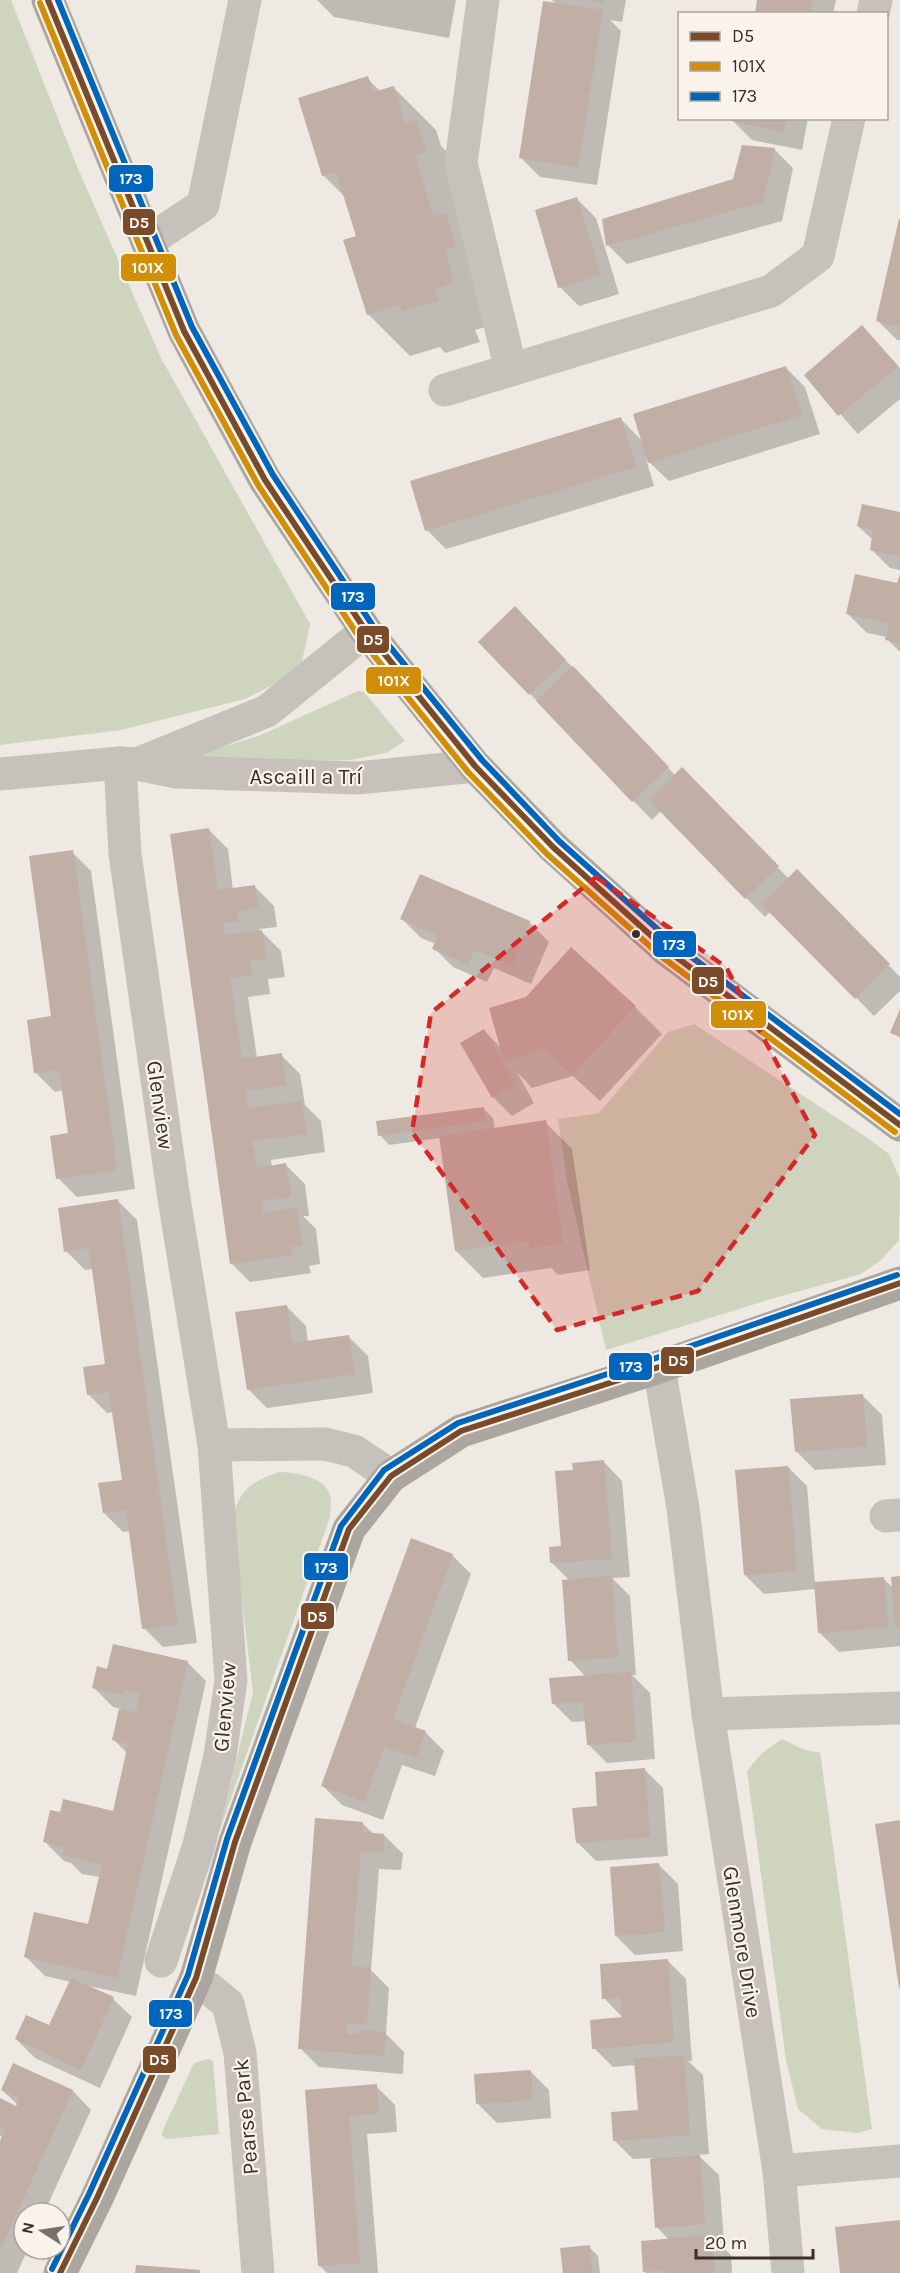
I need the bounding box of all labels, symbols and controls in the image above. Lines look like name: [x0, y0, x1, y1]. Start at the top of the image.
legend: [678, 12, 888, 120]
text: D5: [732, 25, 754, 47]
text: 101X: [732, 55, 766, 77]
text: 173: [732, 85, 757, 107]
line badge: 173: [108, 164, 154, 193]
text: 173: [119, 169, 143, 188]
line badge: D5: [122, 208, 156, 236]
text: D5: [129, 213, 149, 232]
line badge: 101X: [120, 253, 177, 282]
text: 101X: [132, 258, 164, 277]
line badge: 173: [330, 582, 376, 611]
text: 173: [341, 587, 365, 606]
line badge: D5: [356, 625, 390, 654]
text: D5: [363, 630, 383, 649]
line badge: 101X: [365, 666, 422, 695]
text: 101X: [378, 671, 410, 690]
street label: Ascaill a Trí: [249, 764, 363, 790]
unlabelled marker: [630, 928, 642, 940]
line badge: 173: [652, 930, 697, 958]
text: 173: [662, 935, 686, 954]
line badge: D5: [691, 966, 725, 995]
text: D5: [698, 972, 718, 991]
line badge: 101X: [710, 1000, 767, 1029]
text: 101X: [722, 1005, 754, 1024]
street label: Glenview: [141, 1059, 179, 1151]
line badge: D5: [660, 1346, 695, 1375]
text: D5: [668, 1351, 688, 1370]
line badge: 173: [608, 1352, 653, 1381]
text: 173: [619, 1357, 643, 1376]
line badge: 173: [303, 1552, 349, 1581]
text: 173: [314, 1558, 338, 1577]
line badge: D5: [300, 1602, 335, 1630]
text: D5: [307, 1607, 327, 1626]
street label: Glenview: [208, 1661, 242, 1753]
street label: Glenmore Drive: [717, 1864, 767, 2020]
line badge: 173: [148, 1999, 193, 2028]
text: 173: [159, 2004, 183, 2023]
line badge: D5: [142, 2045, 177, 2074]
text: D5: [149, 2050, 169, 2069]
street label: Pearse Park: [228, 2058, 264, 2176]
north arrow: [12, 2201, 72, 2261]
text: N: [17, 2220, 38, 2236]
scale bar: [696, 2222, 813, 2260]
text: 20 m: [705, 2232, 747, 2254]

